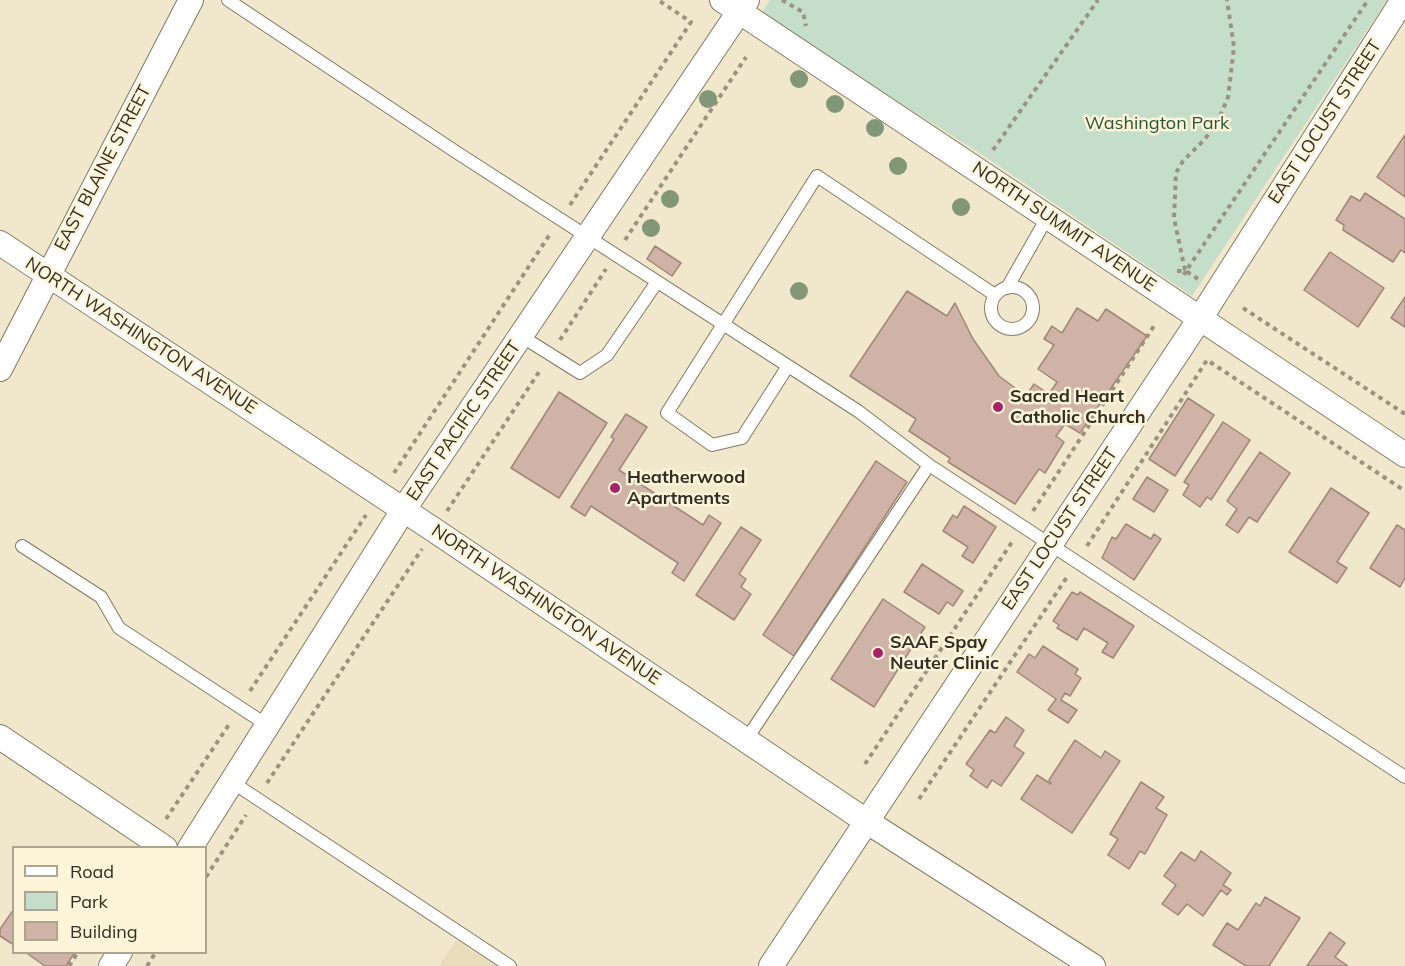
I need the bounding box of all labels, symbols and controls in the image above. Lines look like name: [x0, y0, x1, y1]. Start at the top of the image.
street label: EAST LOCUST STREET: [1264, 36, 1386, 208]
street label: EAST BLAINE STREET: [50, 82, 156, 254]
park label: Washington Park: [1085, 113, 1229, 135]
street label: NORTH SUMMIT AVENUE: [968, 157, 1160, 297]
street label: NORTH WASHINGTON AVENUE: [21, 253, 261, 419]
street label: EAST PACIFIC STREET: [402, 337, 526, 505]
place label: Sacred Heart Catholic Church: [1010, 386, 1146, 428]
marker: Sacred Heart Catholic Church: [991, 400, 1005, 414]
street label: EAST LOCUST STREET: [998, 444, 1122, 614]
place label: Heatherwood Apartments: [627, 467, 745, 510]
marker: Heatherwood Apartments: [608, 481, 622, 495]
street label: NORTH WASHINGTON AVENUE: [427, 520, 665, 690]
place label: SAAF Spay Neuter Clinic: [890, 632, 999, 674]
marker: SAAF Spay Neuter Clinic: [871, 646, 885, 660]
legend: [12, 846, 207, 954]
text: Road: [70, 860, 114, 883]
text: Park: [70, 890, 108, 913]
text: Building: [70, 920, 138, 943]

